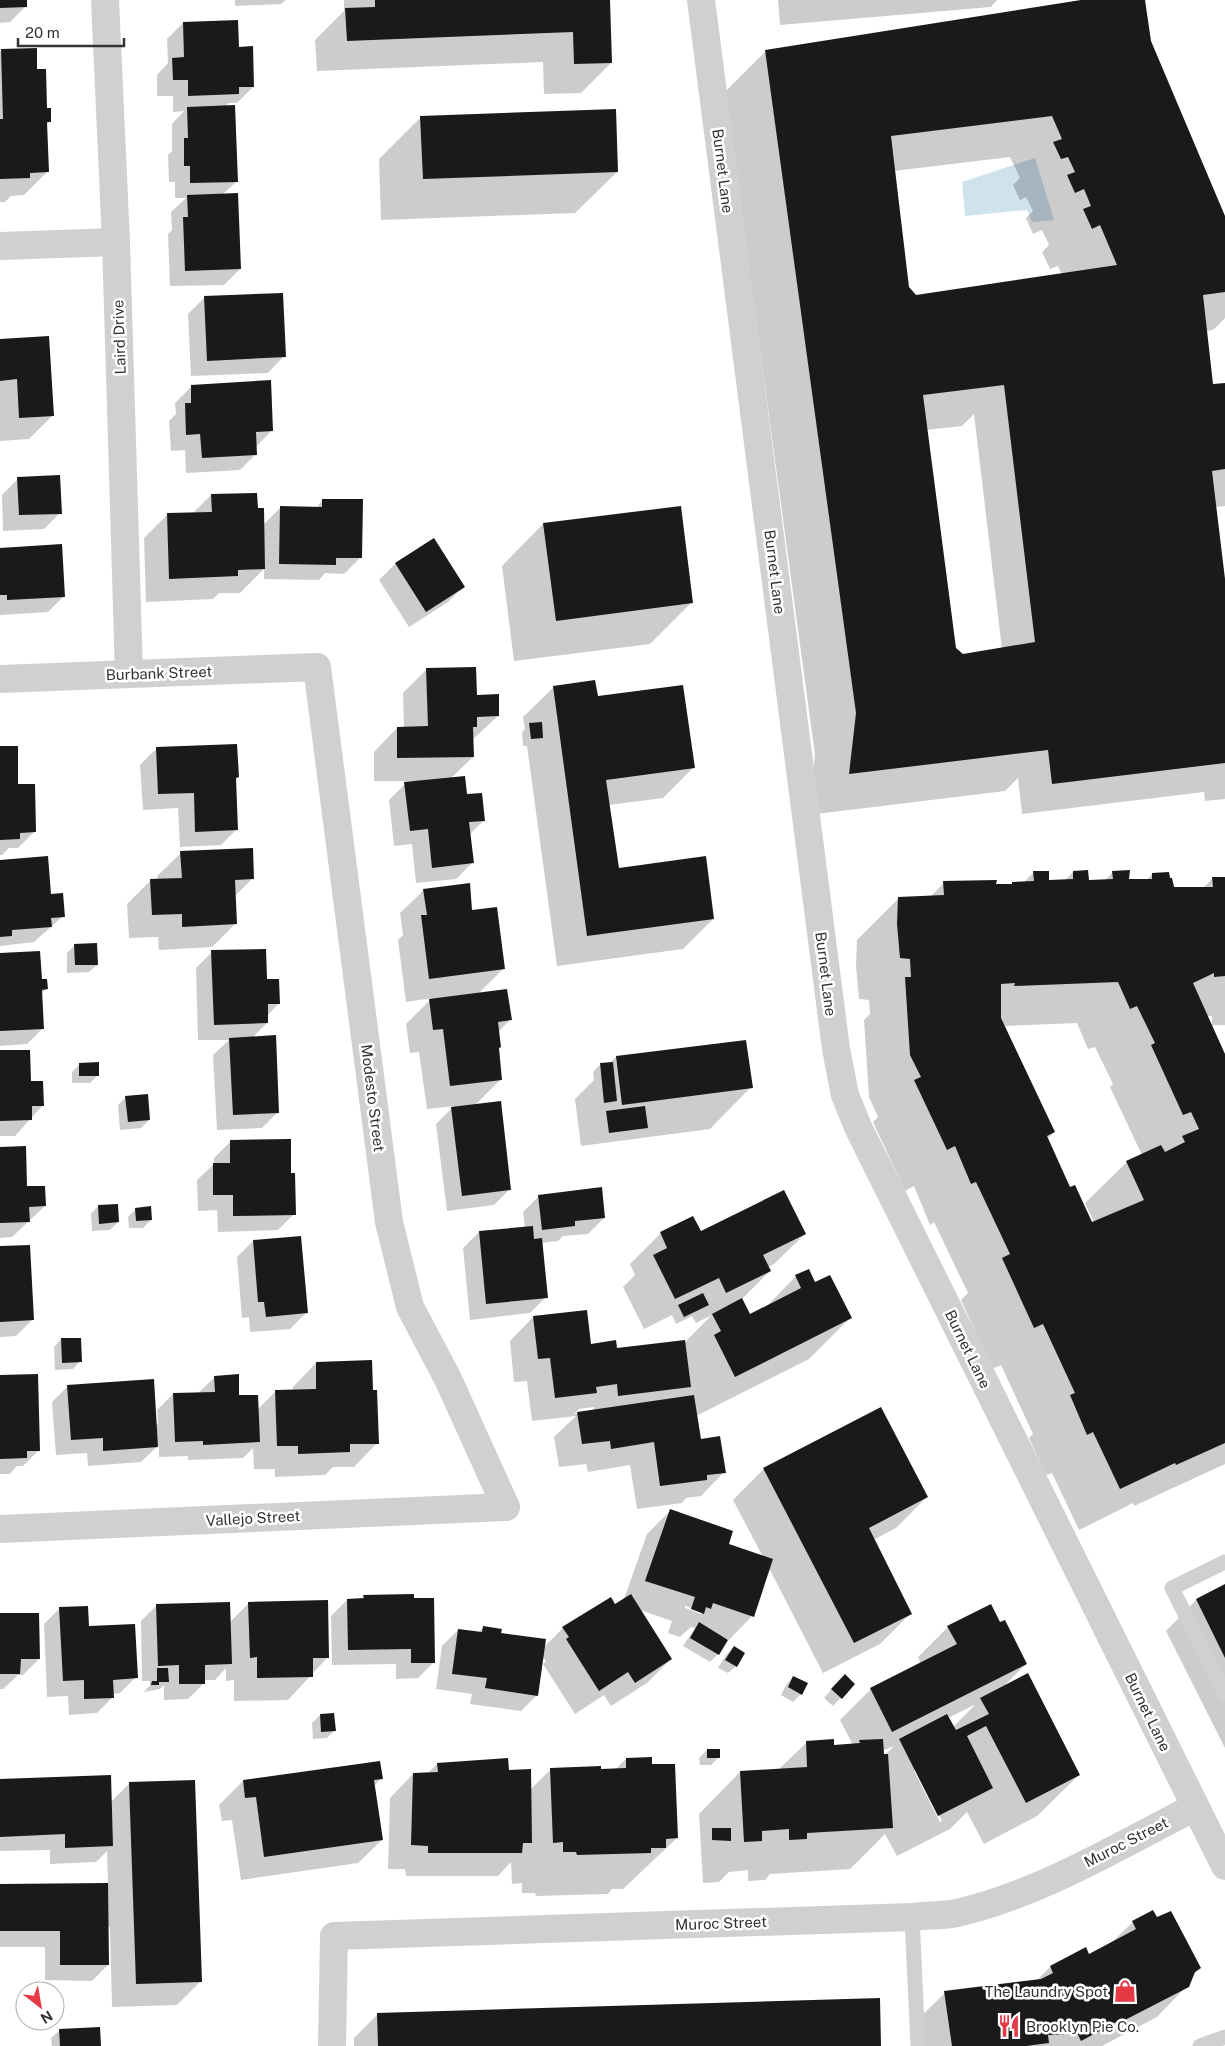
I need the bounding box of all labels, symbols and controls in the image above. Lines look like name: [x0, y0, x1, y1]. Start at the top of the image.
scale bar: [18, 15, 124, 47]
text: 20 m: [25, 24, 60, 41]
street label: Burnet Lane: [709, 128, 737, 214]
street label: Laird Drive: [109, 299, 129, 375]
street label: Burnet Lane: [761, 529, 789, 615]
street label: Burbank Street: [106, 663, 213, 683]
street label: Burnet Lane: [812, 931, 840, 1017]
street label: Modesto Street: [358, 1043, 388, 1153]
street label: Burnet Lane: [942, 1307, 994, 1391]
street label: Vallejo Street: [205, 1507, 301, 1529]
street label: Burnet Lane: [1122, 1670, 1174, 1754]
street label: Muroc Street: [1081, 1814, 1171, 1870]
street label: Muroc Street: [675, 1913, 767, 1933]
shop icon: The Laundry Spot: [1112, 1978, 1138, 2004]
north arrow: [15, 1981, 65, 2031]
place label: The Laundry Spot: [985, 1983, 1108, 2000]
text: N: [38, 2007, 56, 2027]
restaurant icon: Brooklyn Pie Co.: [996, 2013, 1022, 2039]
place label: Brooklyn Pie Co.: [1026, 2018, 1139, 2035]

